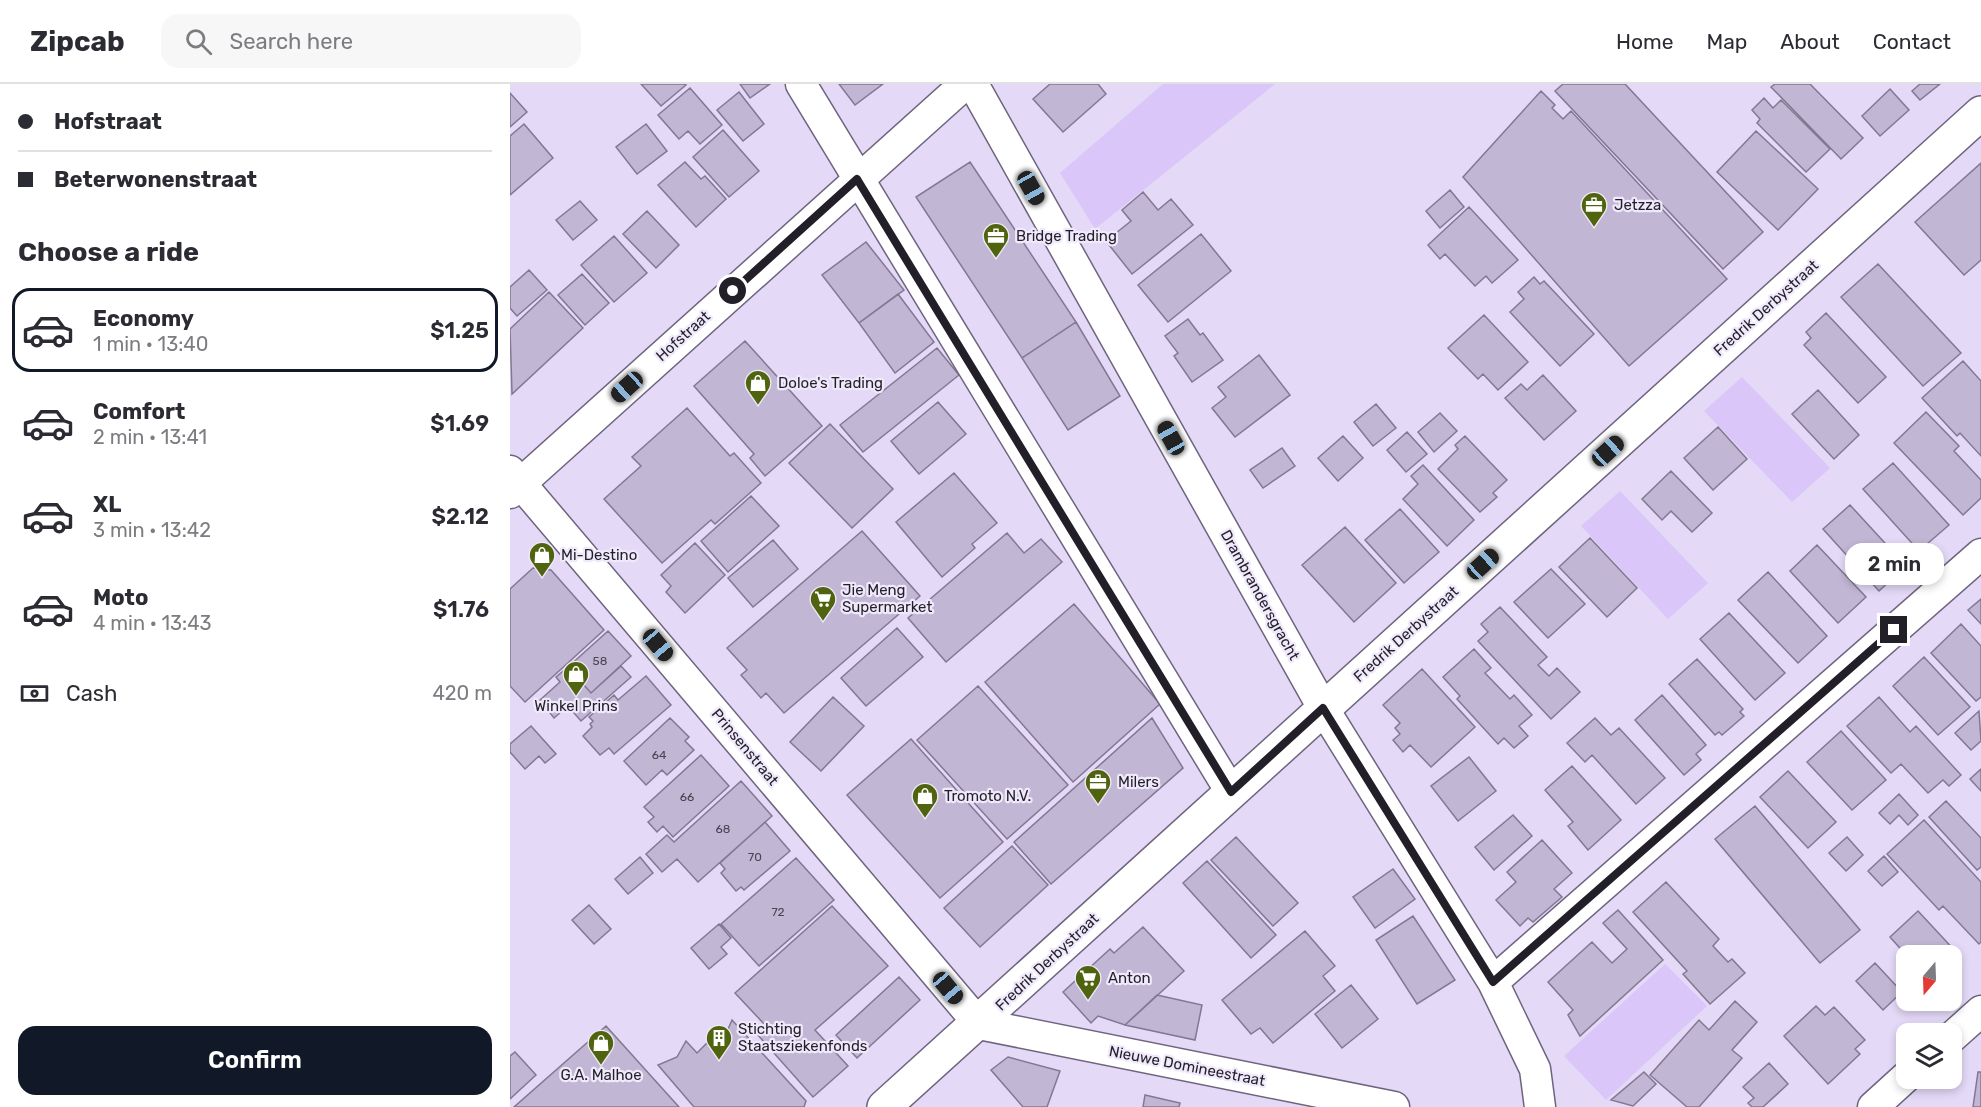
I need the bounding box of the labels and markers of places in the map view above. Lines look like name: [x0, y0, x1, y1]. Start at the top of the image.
office icon: Jetzza: [1579, 190, 1609, 228]
place label: Jetzza: [1614, 196, 1661, 214]
office icon: Bridge Trading: [981, 221, 1011, 259]
place label: Bridge Trading: [1016, 227, 1117, 245]
shop icon: Doloe's Trading: [743, 368, 773, 406]
place label: Doloe's Trading: [778, 374, 883, 392]
shop icon: Mi-Destino: [527, 540, 557, 578]
place label: Mi-Destino: [561, 546, 637, 564]
place label: Jie Meng Supermarket: [842, 581, 932, 616]
supermarket icon: Jie Meng Supermarket: [808, 584, 838, 622]
shop icon: Winkel Prins: [561, 659, 591, 697]
place label: Winkel Prins: [534, 697, 618, 715]
office icon: Milers: [1083, 767, 1113, 805]
place label: Milers: [1118, 773, 1159, 791]
shop icon: Tromoto N.V.: [910, 781, 940, 819]
place label: Tromoto N.V.: [944, 787, 1031, 805]
supermarket icon: Anton: [1073, 963, 1103, 1001]
place label: Anton: [1108, 969, 1151, 987]
place label: Stichting Staatsziekenfonds: [738, 1020, 868, 1055]
building icon: Stichting Staatsziekenfonds: [704, 1023, 734, 1061]
shop icon: G.A. Malhoe: [586, 1028, 616, 1066]
place label: G.A. Malhoe: [560, 1066, 642, 1084]

